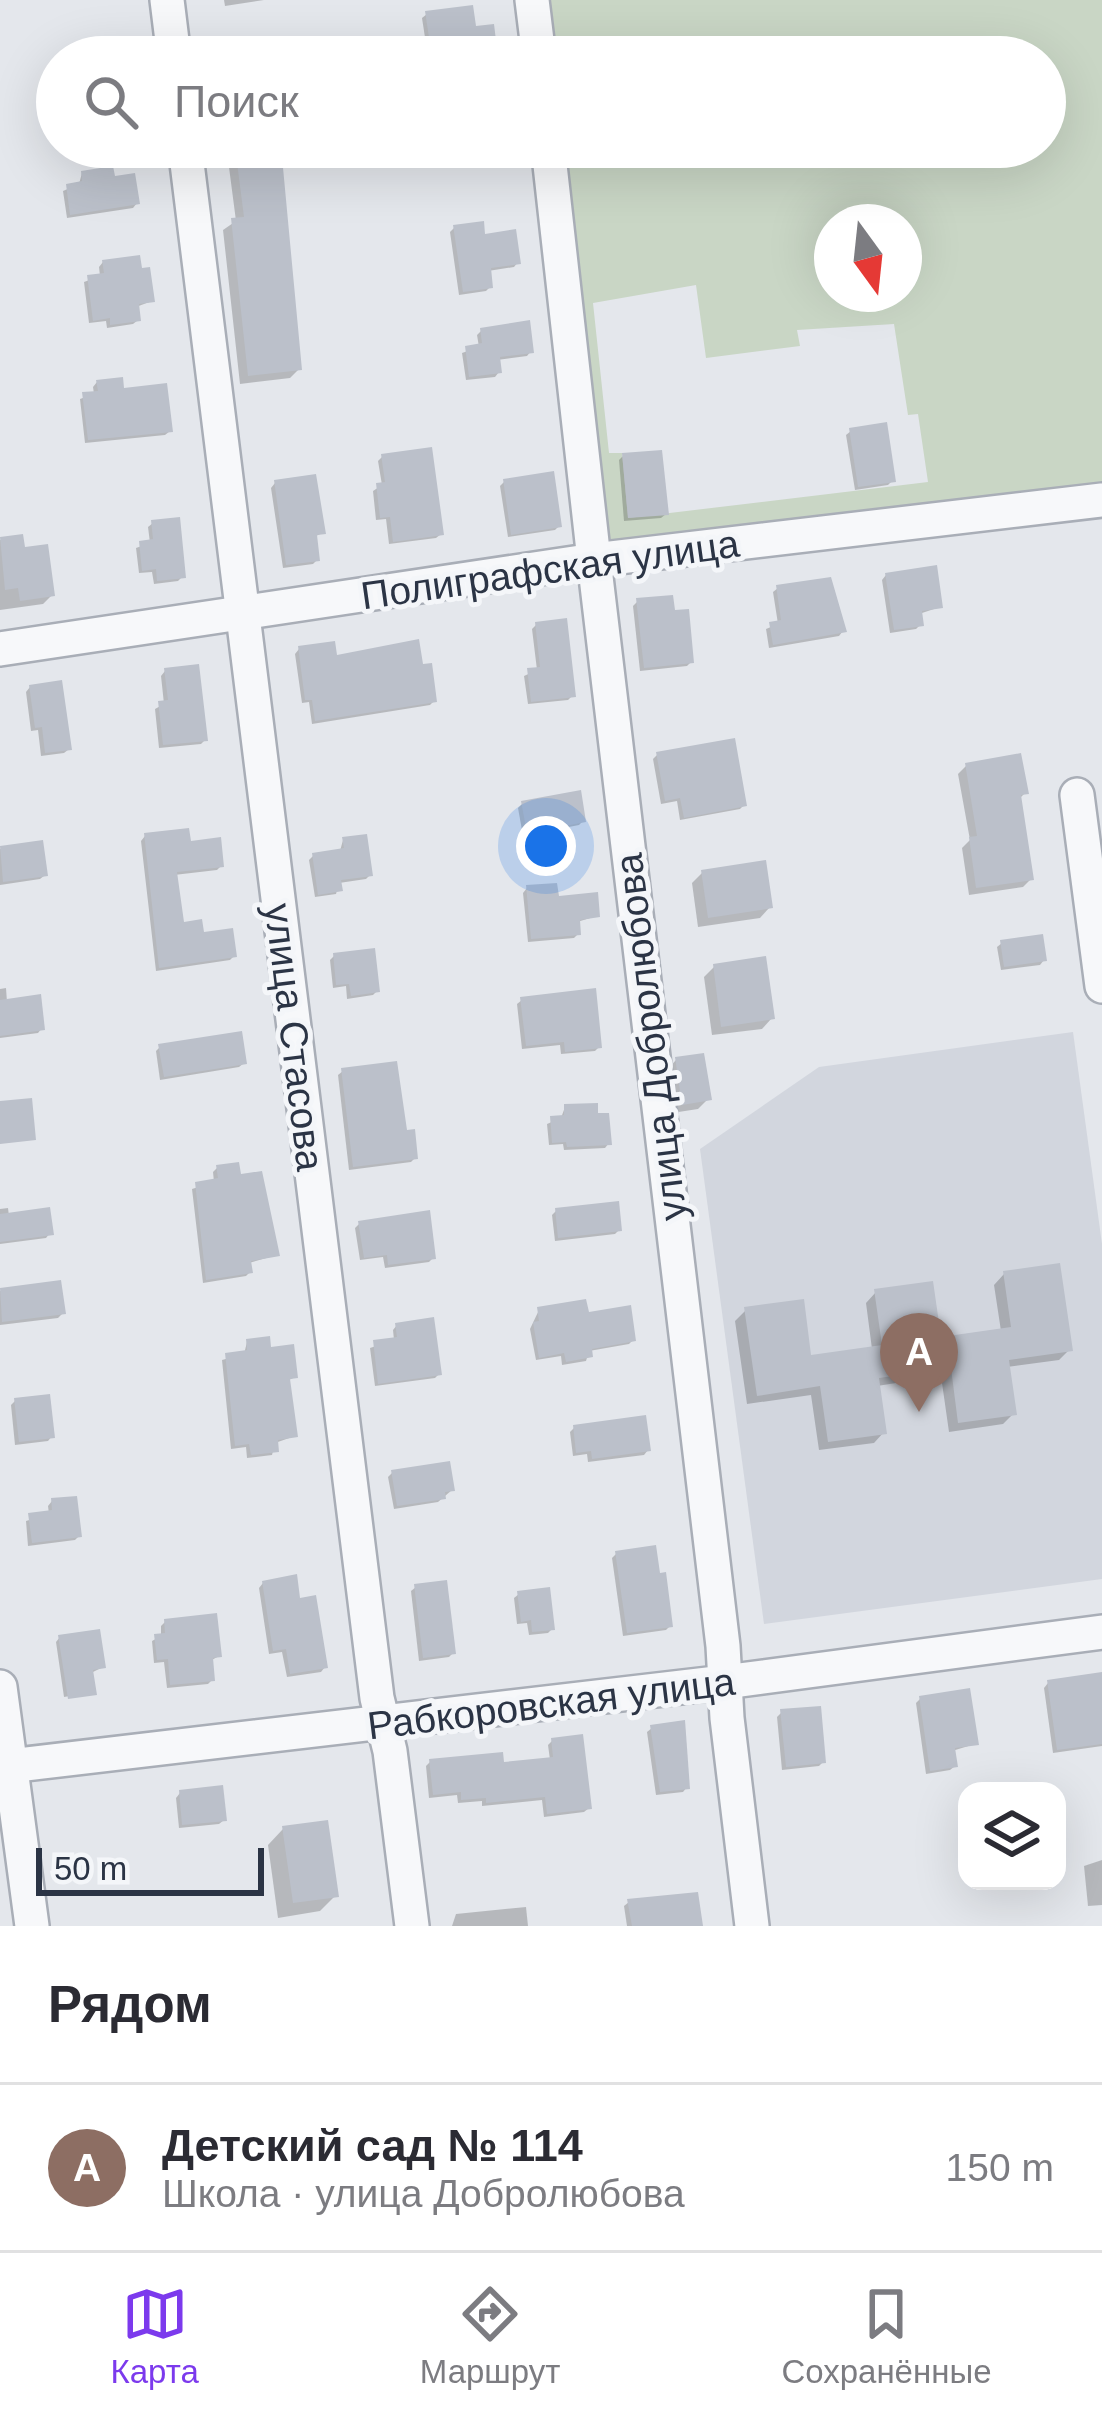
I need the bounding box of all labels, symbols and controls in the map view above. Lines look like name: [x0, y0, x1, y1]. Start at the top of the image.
search box: [36, 36, 1066, 168]
icon: search: [78, 69, 144, 135]
text: Поиск: [174, 76, 299, 127]
north arrow: [814, 204, 922, 312]
street label: Полиграфская улица: [358, 522, 742, 617]
your location: [516, 816, 576, 876]
street label: улица Добролюбова: [607, 851, 694, 1223]
street label: улица Стасова: [257, 901, 332, 1173]
pin: A: [880, 1313, 958, 1412]
street label: Рабкоровская улица: [365, 1660, 738, 1747]
map controls: [958, 1782, 1066, 1890]
button: layers: [958, 1782, 1066, 1890]
scale bar: [36, 1842, 264, 1895]
text: 50 m: [54, 1850, 127, 1887]
text: Рядом: [48, 1976, 212, 2033]
text: Детский сад № 114: [162, 2120, 583, 2171]
text: A: [73, 2146, 101, 2189]
text: 150 m: [946, 2146, 1054, 2189]
text: Школа · улица Добролюбова: [162, 2172, 685, 2215]
tab: Карта: [110, 2281, 199, 2391]
tab: Маршрут: [420, 2281, 560, 2391]
tab: Сохранённые: [781, 2281, 992, 2391]

